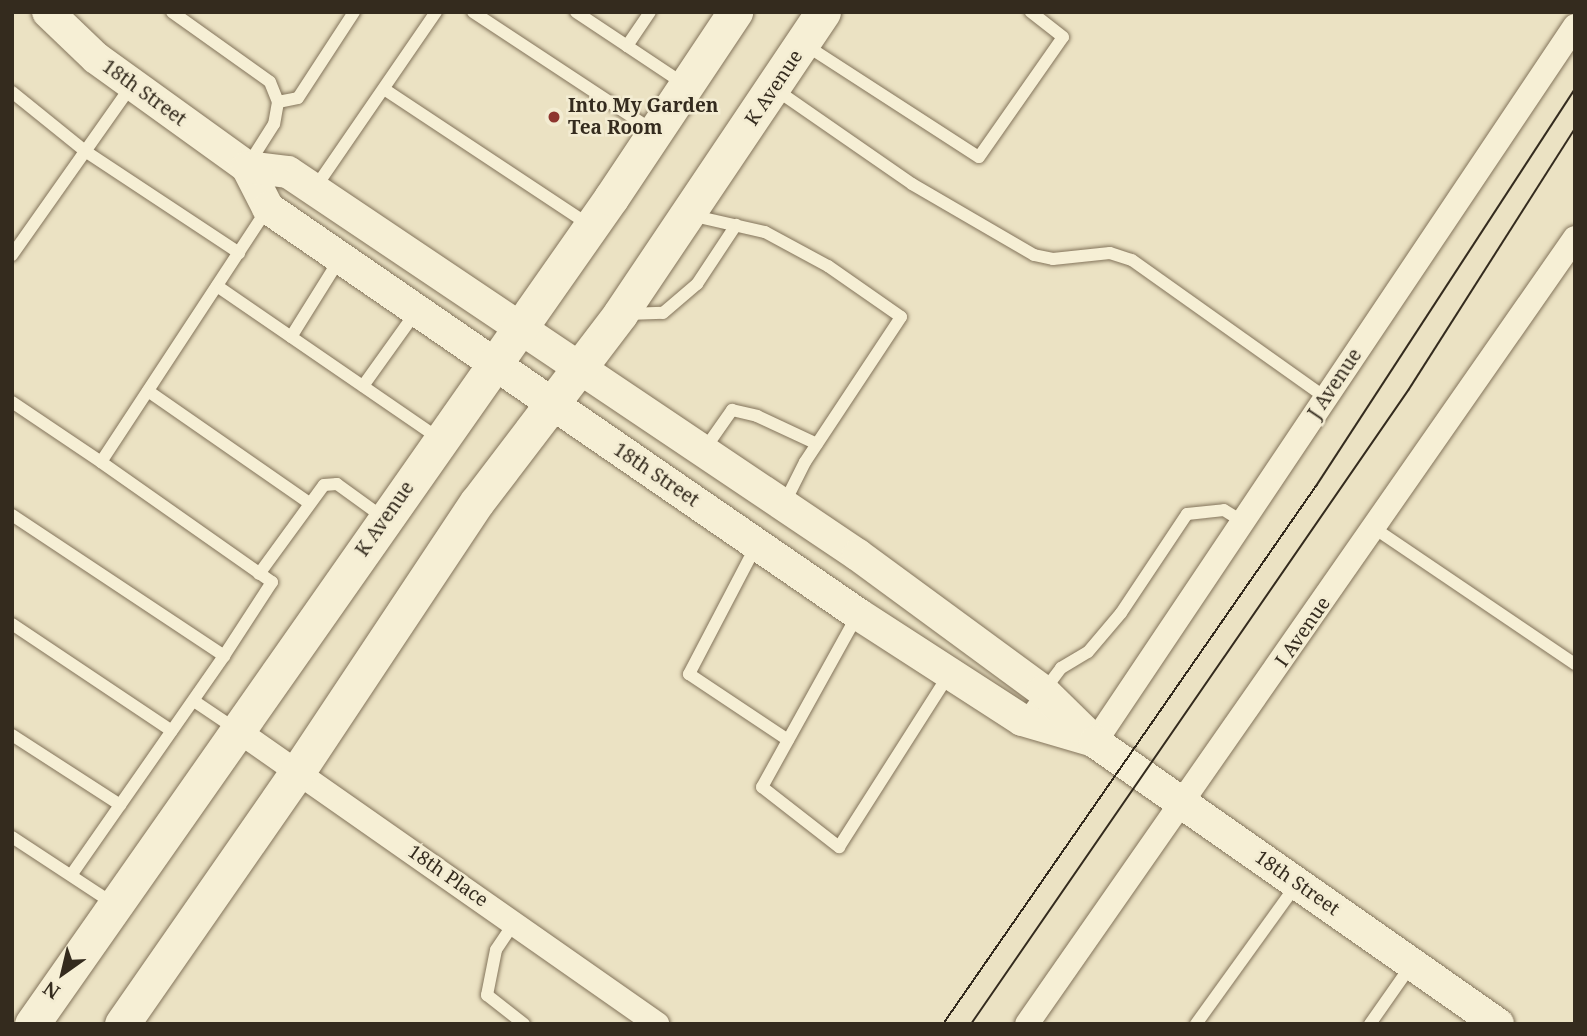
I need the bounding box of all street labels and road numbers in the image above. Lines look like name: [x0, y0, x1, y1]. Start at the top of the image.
street label: K Avenue: [740, 46, 808, 130]
street label: 18th Street: [98, 55, 190, 131]
street label: J Avenue: [1303, 345, 1367, 423]
street label: 18th Street: [609, 438, 703, 512]
street label: K Avenue: [351, 477, 419, 561]
street label: I Avenue: [1271, 593, 1335, 671]
street label: 18th Place: [404, 840, 492, 912]
street label: 18th Street: [1250, 846, 1344, 920]

